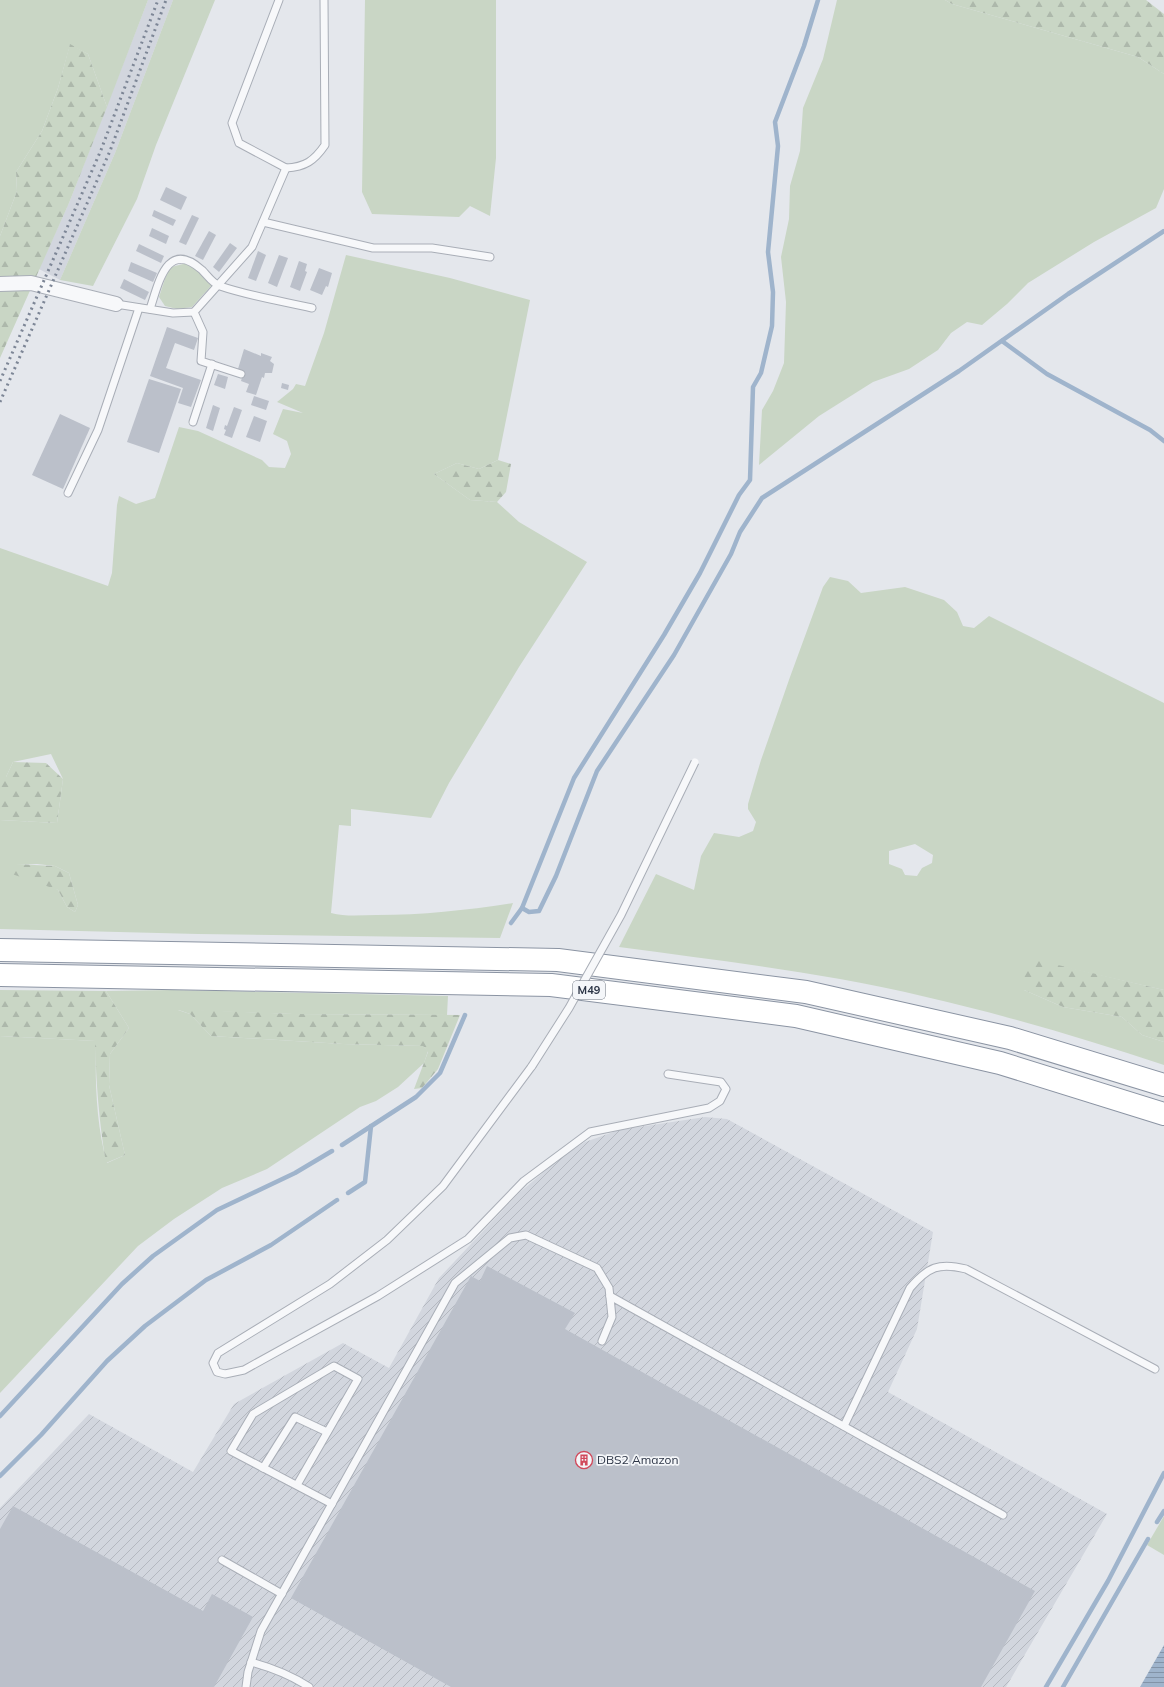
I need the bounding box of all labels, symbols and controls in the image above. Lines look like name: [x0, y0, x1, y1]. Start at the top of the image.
road number: M49: [573, 981, 605, 999]
building icon: DBS2 Amazon: [574, 1450, 594, 1470]
place label: DBS2 Amazon: [597, 1452, 678, 1467]

